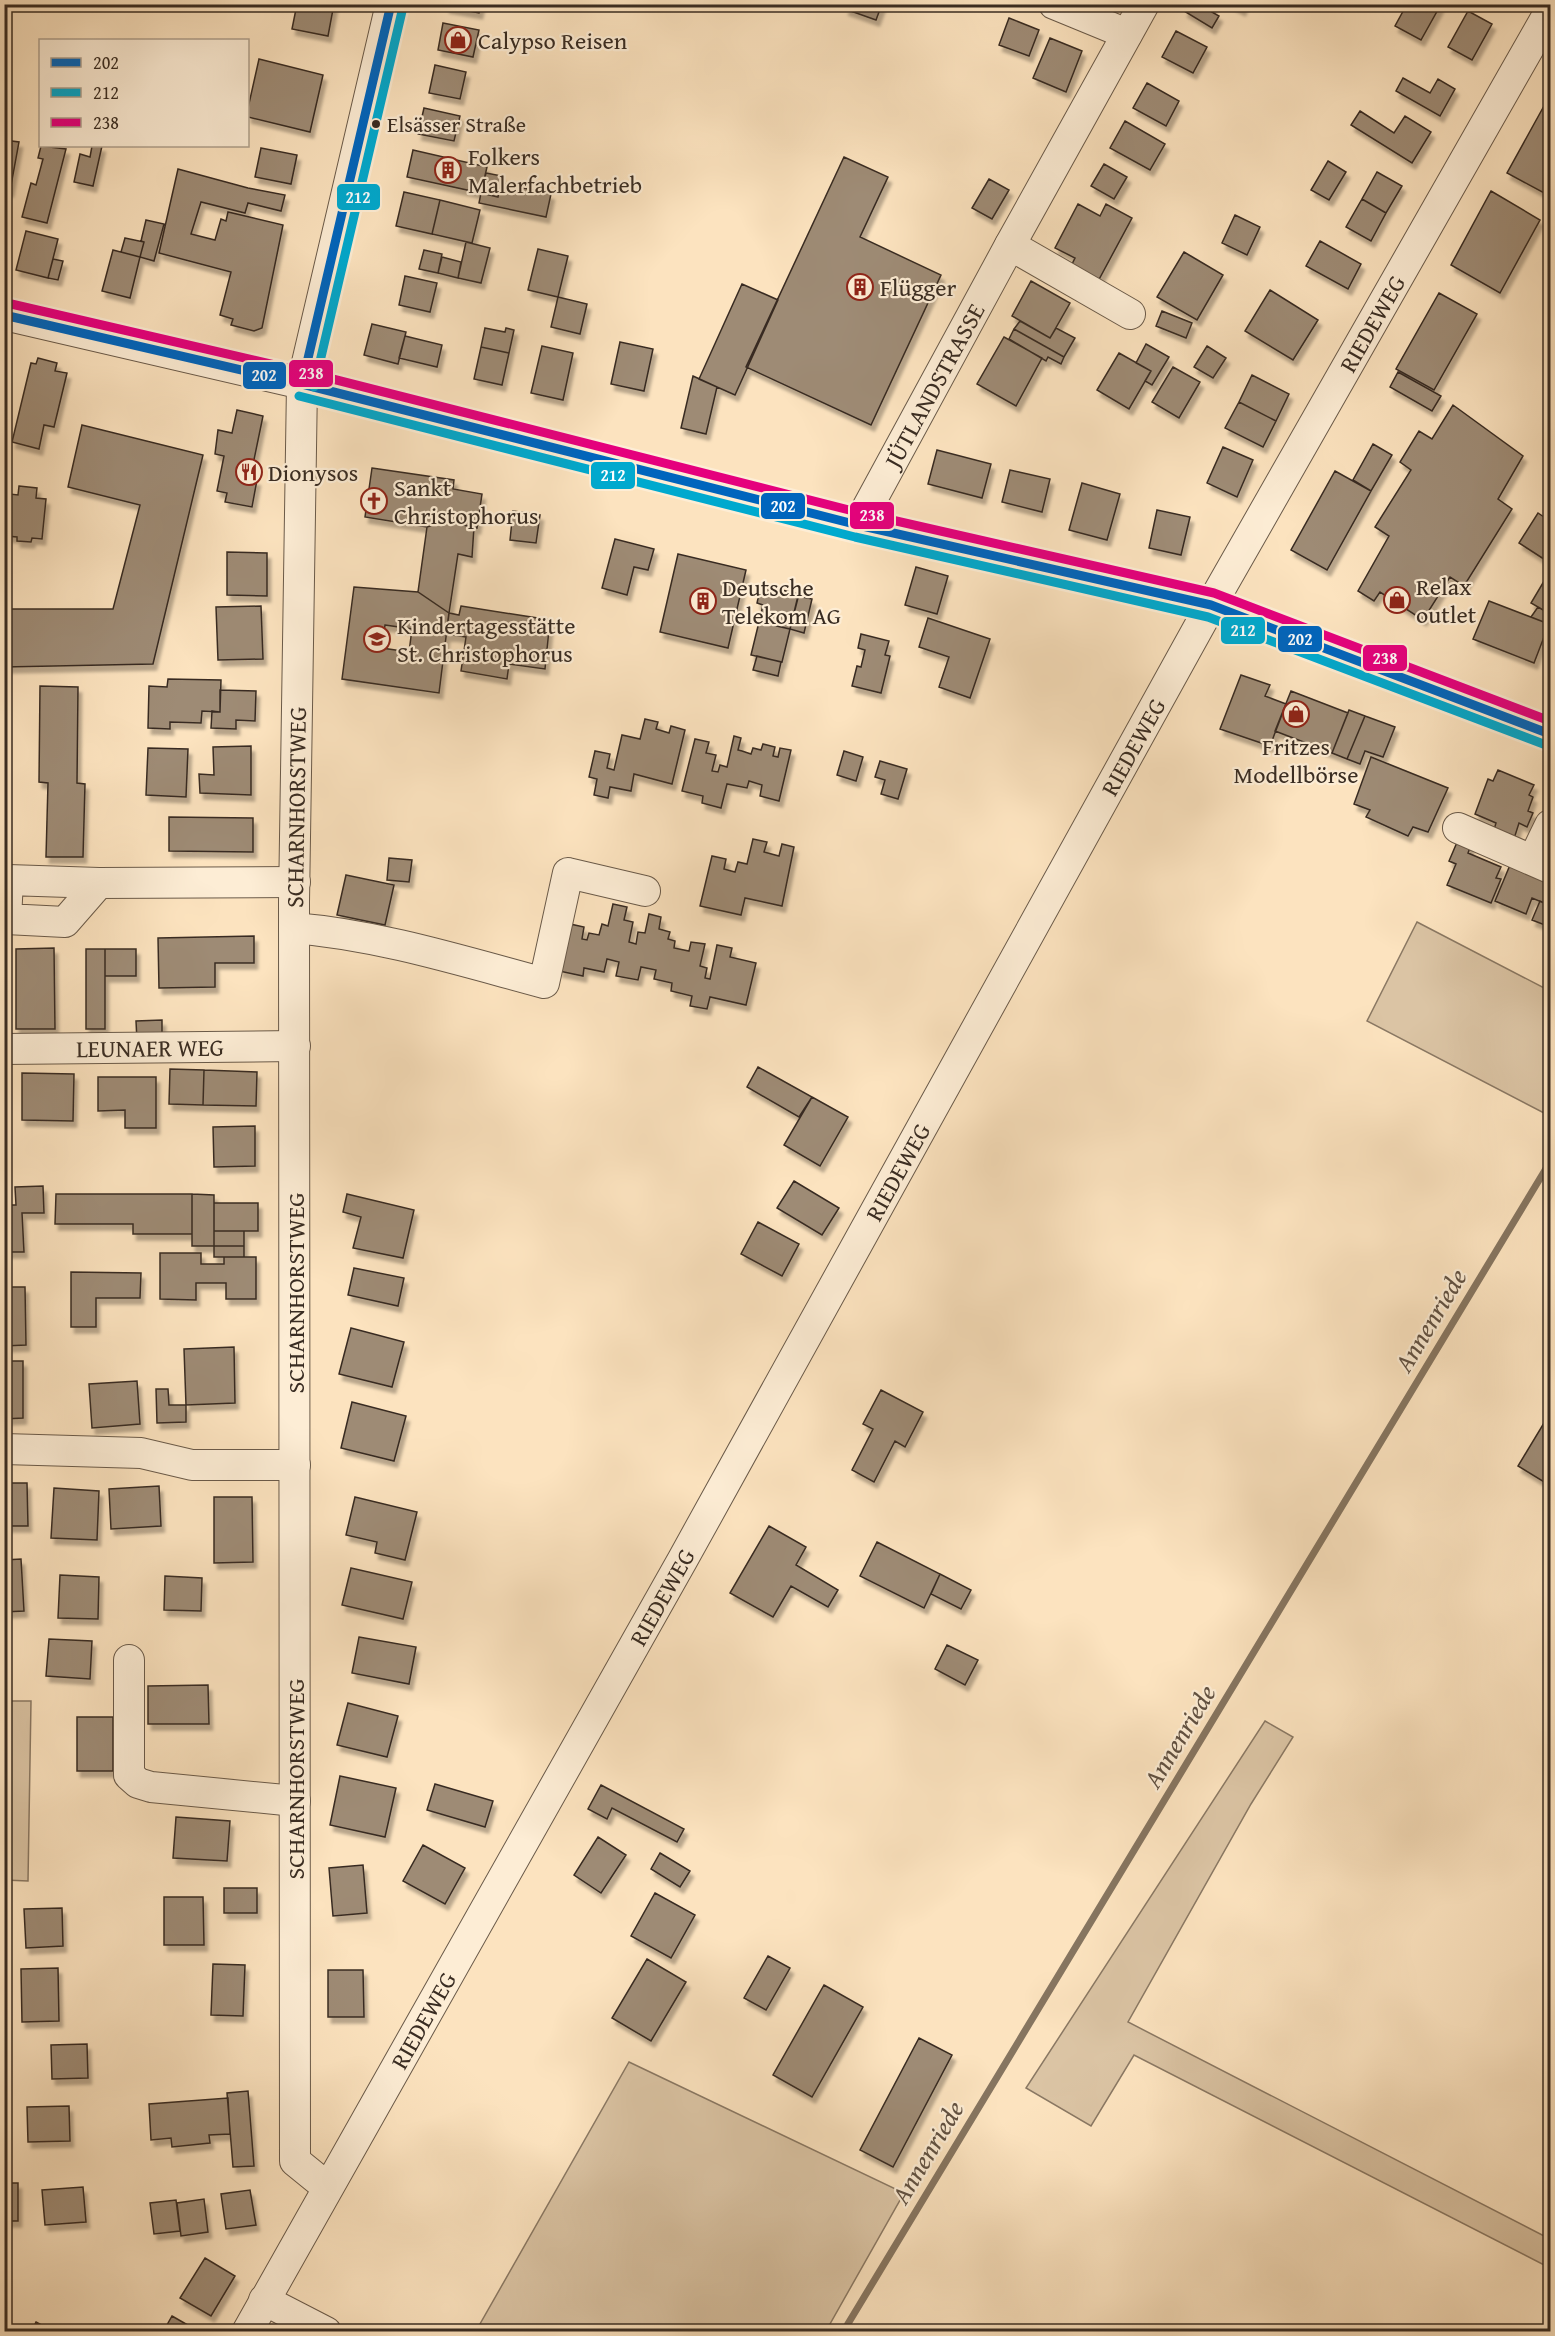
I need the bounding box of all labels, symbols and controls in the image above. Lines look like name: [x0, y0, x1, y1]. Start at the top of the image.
place label: Calypso Reisen: [478, 23, 628, 58]
shop icon: Calypso Reisen: [443, 25, 473, 55]
legend: [39, 39, 249, 147]
text: 202: [93, 49, 119, 76]
text: 212: [93, 79, 119, 106]
place label: Elsässer Straße: [387, 108, 526, 140]
text: 238: [93, 109, 119, 136]
marker: Elsässer Straße: [370, 118, 382, 130]
place label: Folkers Malerfachbetrieb: [468, 139, 642, 202]
building icon: Folkers Malerfachbetrieb: [433, 155, 463, 185]
line badge: 212: [336, 183, 381, 211]
text: 212: [346, 185, 370, 209]
street label: RIEDEWEG: [1330, 268, 1413, 379]
place label: Flügger: [880, 270, 957, 305]
building icon: Flügger: [845, 272, 875, 302]
street label: JÜTLANDSTRASSE: [874, 297, 993, 476]
line badge: 238: [288, 359, 334, 388]
line badge: 202: [242, 361, 287, 390]
text: 238: [299, 361, 323, 385]
text: 202: [252, 363, 276, 387]
place label: Dionysos: [268, 455, 358, 490]
restaurant icon: Dionysos: [234, 457, 264, 487]
line badge: 212: [590, 461, 636, 490]
text: 212: [601, 463, 625, 487]
place label: Sankt Christophorus: [394, 470, 538, 533]
church icon: Sankt Christophorus: [359, 486, 389, 516]
line badge: 202: [760, 492, 806, 520]
text: 202: [771, 494, 795, 518]
line badge: 238: [849, 501, 895, 530]
text: 238: [860, 503, 884, 527]
place label: Relax outlet: [1416, 569, 1477, 632]
place label: Deutsche Telekom AG: [722, 570, 841, 633]
shop icon: Relax outlet: [1382, 585, 1412, 615]
building icon: Deutsche Telekom AG: [688, 586, 718, 616]
place label: Kindertagesstätte St. Christophorus: [397, 608, 575, 671]
line badge: 212: [1220, 616, 1266, 645]
text: 212: [1231, 618, 1255, 642]
school or university icon: Kindertagesstätte St. Christophorus: [362, 624, 392, 654]
line badge: 202: [1277, 625, 1323, 653]
text: 202: [1288, 627, 1312, 651]
line badge: 238: [1362, 644, 1408, 672]
text: 238: [1373, 646, 1397, 670]
street label: RIEDEWEG: [1091, 691, 1174, 802]
shop icon: Fritzes Modellbörse: [1281, 699, 1311, 729]
street label: SCHARNHORSTWEG: [276, 706, 315, 908]
place label: Fritzes Modellbörse: [1234, 729, 1358, 792]
street label: LEUNAER WEG: [76, 1029, 224, 1066]
street label: RIEDEWEG: [856, 1117, 938, 1227]
street label: SCHARNHORSTWEG: [278, 1193, 313, 1393]
water label: Annenriede: [1383, 1261, 1476, 1380]
street label: RIEDEWEG: [620, 1542, 703, 1652]
water label: Annenriede: [1132, 1677, 1225, 1796]
street label: SCHARNHORSTWEG: [278, 1679, 313, 1879]
street label: RIEDEWEG: [381, 1965, 464, 2075]
water label: Annenriede: [880, 2093, 973, 2212]

